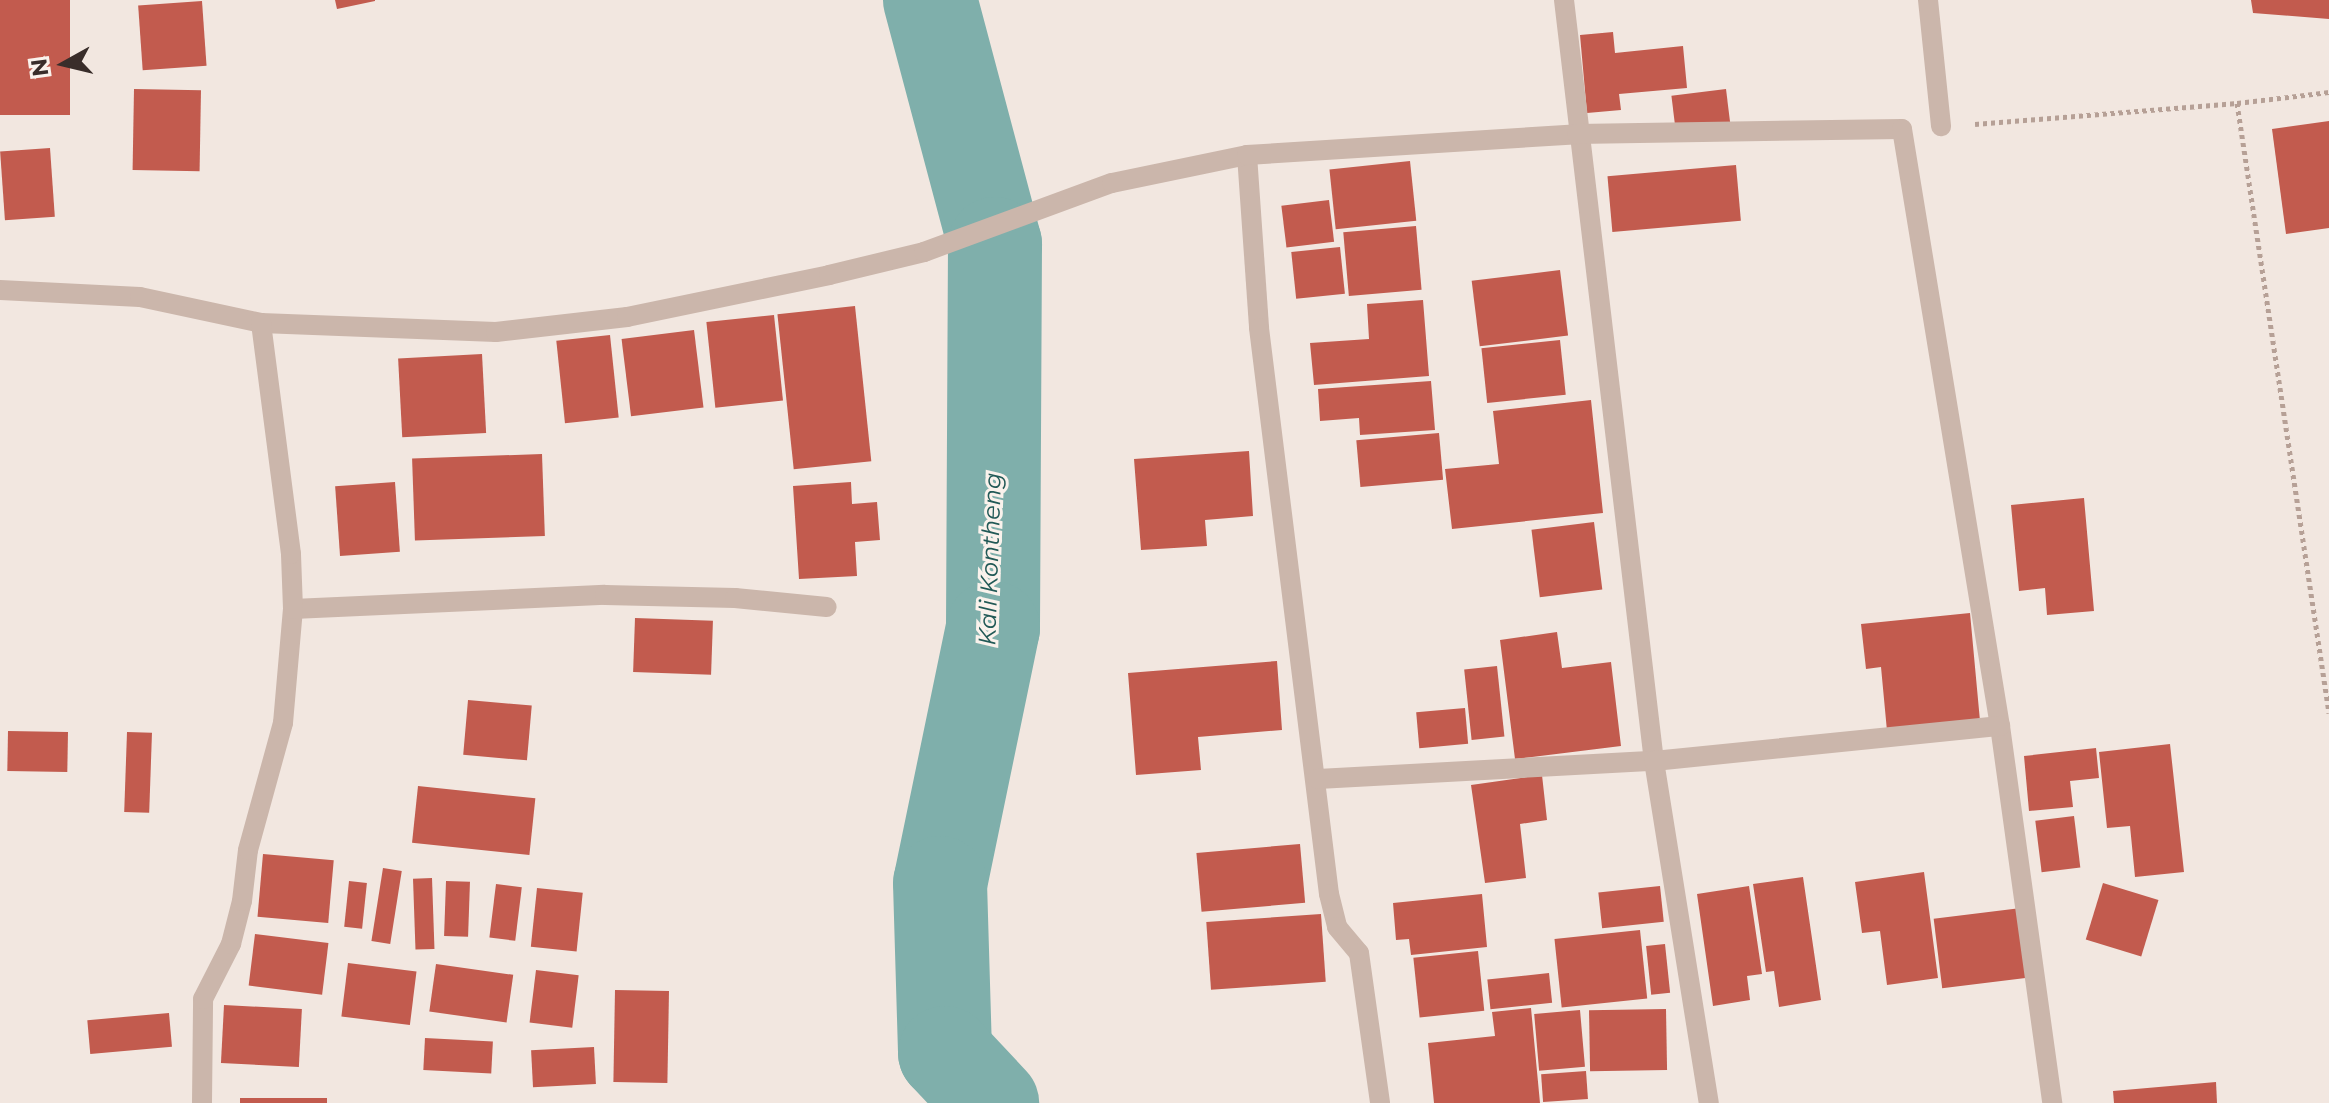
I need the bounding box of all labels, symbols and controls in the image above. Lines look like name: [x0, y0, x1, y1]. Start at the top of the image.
north arrow: [24, 24, 104, 104]
text: N: [25, 57, 54, 78]
water label: Kali Kontheng: [973, 472, 1007, 646]

